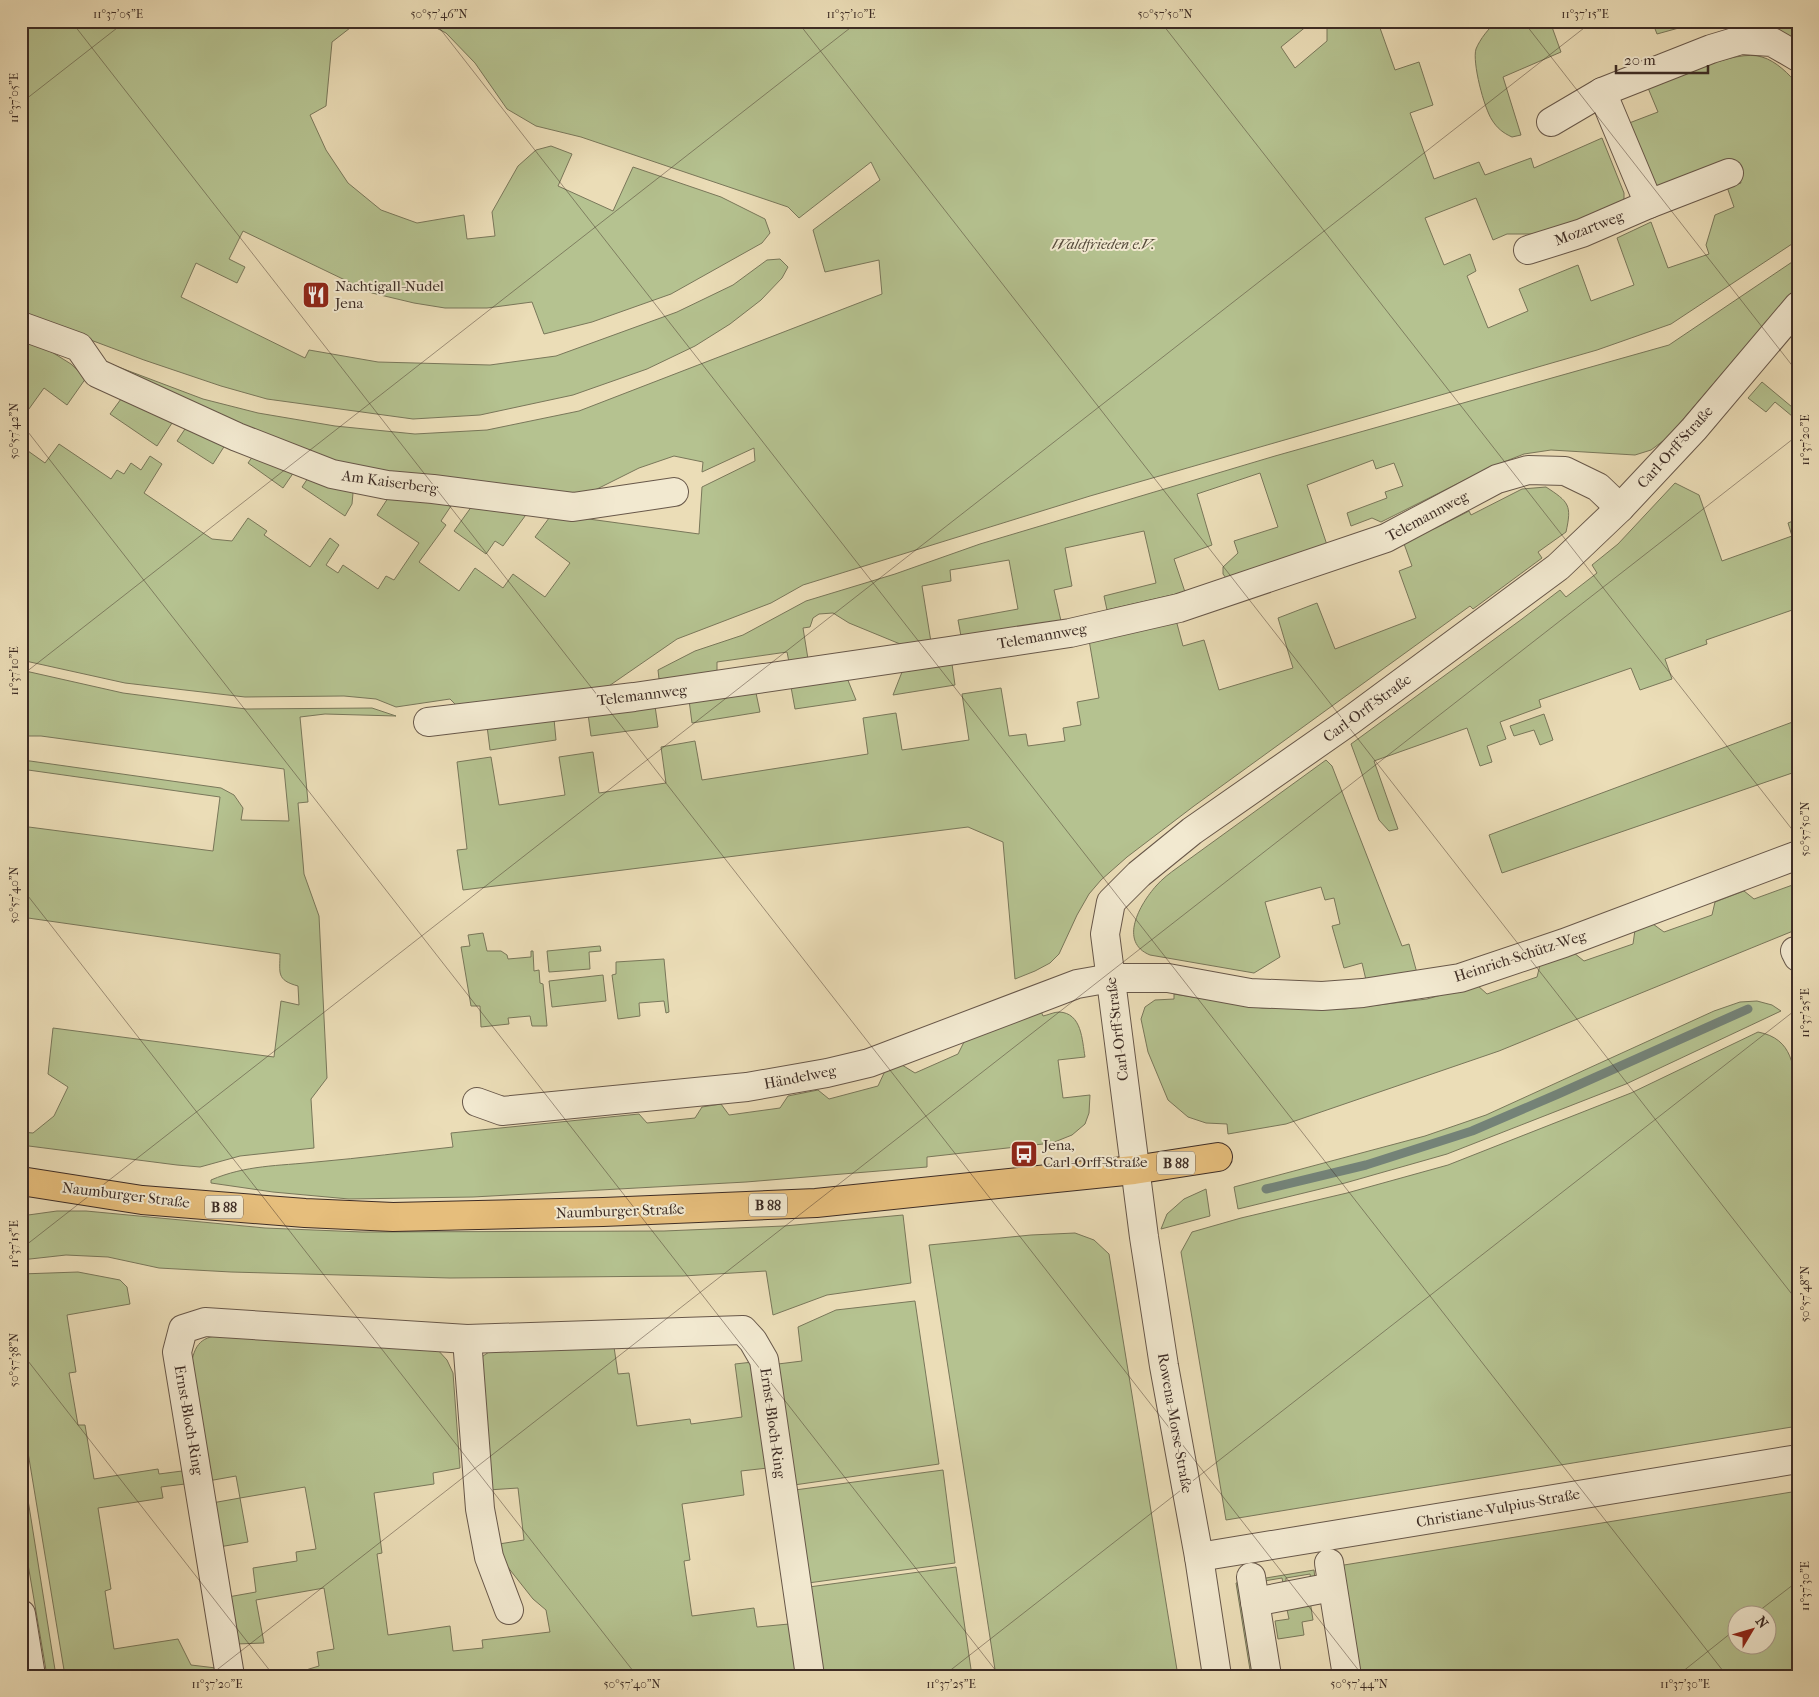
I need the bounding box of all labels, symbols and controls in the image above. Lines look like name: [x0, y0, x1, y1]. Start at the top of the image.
text: 11°37'05"E: [93, 7, 143, 21]
text: 50°57'46"N: [410, 7, 468, 21]
text: 11°37'10"E: [826, 7, 876, 21]
text: 50°57'50"N: [1137, 7, 1193, 21]
text: 11°37'15"E: [1561, 7, 1609, 21]
scale bar: [1616, 42, 1709, 74]
text: 20 m: [1624, 51, 1656, 69]
text: 11°37'05"E: [7, 73, 21, 123]
street label: Mozartweg: [1552, 206, 1627, 249]
park label: Waldfrieden e.V.: [1052, 235, 1156, 253]
place label: Nachtigall-Nudel Jena: [334, 277, 444, 312]
restaurant icon: Nachtigall-Nudel Jena: [301, 280, 331, 310]
street label: Carl-Orff-Straße: [1633, 402, 1717, 492]
text: 50°57'42"N: [7, 403, 21, 459]
text: 11°37'20"E: [1798, 414, 1812, 466]
street label: Am Kaiserberg: [340, 466, 440, 498]
street label: Telemannweg: [1383, 486, 1472, 545]
street label: Telemannweg: [996, 619, 1089, 653]
text: 11°37'10"E: [7, 646, 21, 696]
street label: Carl-Orff-Straße: [1319, 670, 1415, 746]
street label: Telemannweg: [596, 680, 689, 709]
text: 50°57'50"N: [1798, 801, 1812, 857]
text: 50°57'40"N: [7, 866, 21, 924]
street label: Heinrich-Schütz-Weg: [1452, 926, 1589, 986]
street label: Carl-Orff-Straße: [1102, 976, 1132, 1082]
text: 11°37'25"E: [1798, 988, 1812, 1038]
street label: Händelweg: [762, 1061, 839, 1093]
place label: Jena, Carl-Orff-Straße: [1042, 1136, 1148, 1171]
bus stop icon: Jena, Carl-Orff-Straße: [1009, 1139, 1039, 1169]
road number: B 88: [1157, 1152, 1195, 1174]
street label: Naumburger Straße: [61, 1178, 191, 1212]
road number: B 88: [749, 1194, 787, 1216]
road number: B 88: [205, 1196, 243, 1218]
street label: Naumburger Straße: [555, 1200, 685, 1222]
text: 11°37'15"E: [7, 1220, 21, 1268]
text: 50°57'48"N: [1798, 1266, 1812, 1322]
text: 50°57'38"N: [7, 1333, 21, 1387]
street label: Rowena-Morse-Straße: [1154, 1351, 1196, 1495]
street label: Ernst-Bloch-Ring: [170, 1364, 208, 1477]
street label: Ernst-Bloch-Ring: [756, 1367, 790, 1480]
street label: Christiane-Vulpius-Straße: [1415, 1485, 1582, 1531]
text: 11°37'30"E: [1798, 1561, 1812, 1611]
north arrow: [1726, 1604, 1776, 1654]
text: N: [1752, 1613, 1772, 1632]
text: 11°37'20"E: [191, 1677, 243, 1691]
text: 50°57'40"N: [603, 1677, 661, 1691]
text: 11°37'25"E: [926, 1677, 976, 1691]
text: 50°57'44"N: [1330, 1677, 1388, 1691]
text: 11°37'30"E: [1660, 1677, 1710, 1691]

